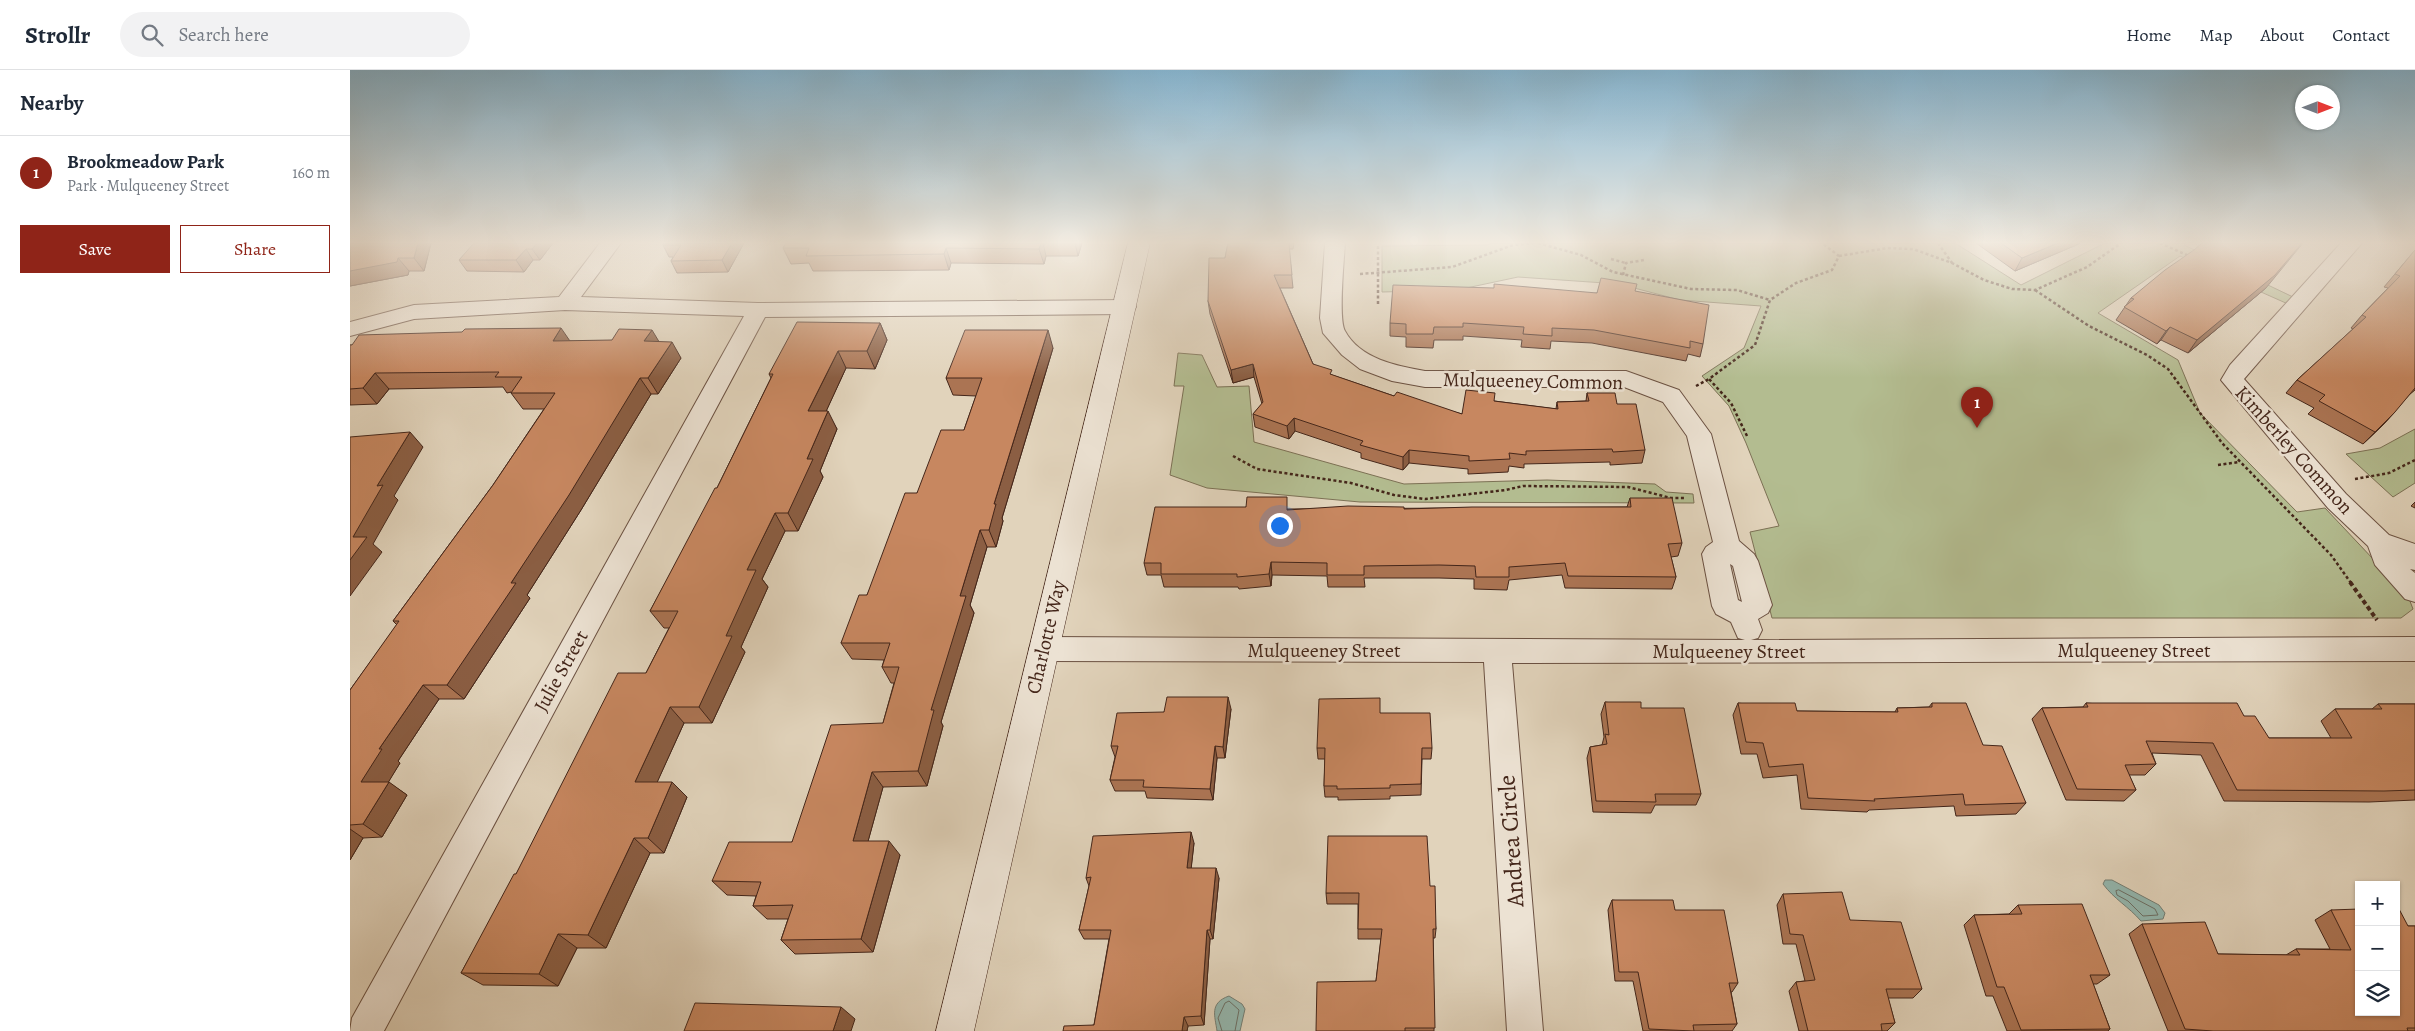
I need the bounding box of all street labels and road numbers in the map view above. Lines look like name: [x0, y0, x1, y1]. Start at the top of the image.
street label: Mulqueeney Common: [1443, 366, 1623, 396]
street label: Kimberley Common: [2229, 380, 2359, 520]
street label: Charlotte Way: [1020, 576, 1072, 697]
street label: Julie Street: [528, 625, 595, 717]
street label: Mulqueeney Street: [1247, 637, 1401, 664]
street label: Mulqueeney Street: [2057, 637, 2211, 664]
street label: Mulqueeney Street: [1652, 638, 1806, 665]
street label: Andrea Circle: [1490, 774, 1532, 909]

